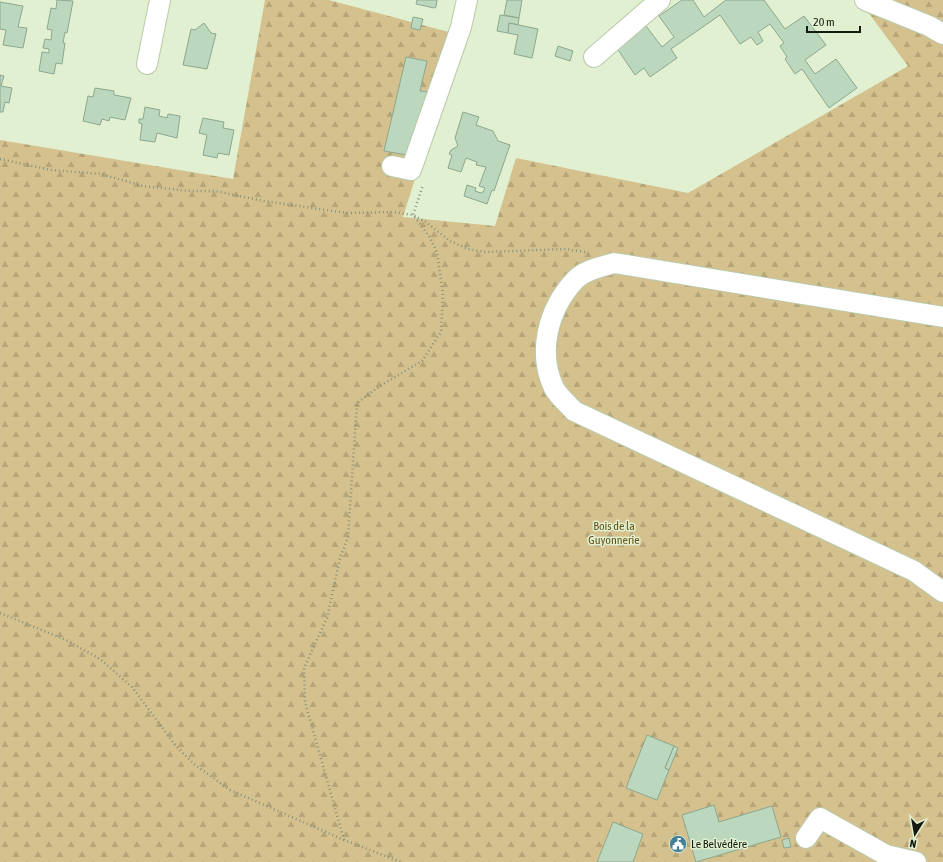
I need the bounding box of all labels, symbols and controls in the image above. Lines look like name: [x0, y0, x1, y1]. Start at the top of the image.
scale bar: [807, 8, 860, 34]
text: 20 m: [813, 15, 835, 29]
park label: Bois de la Guyonnerie: [588, 519, 640, 547]
north arrow: [895, 814, 935, 854]
public building icon: Le Belvédère: [668, 834, 688, 854]
place label: Le Belvédère: [691, 837, 747, 851]
text: N: [909, 837, 917, 850]

